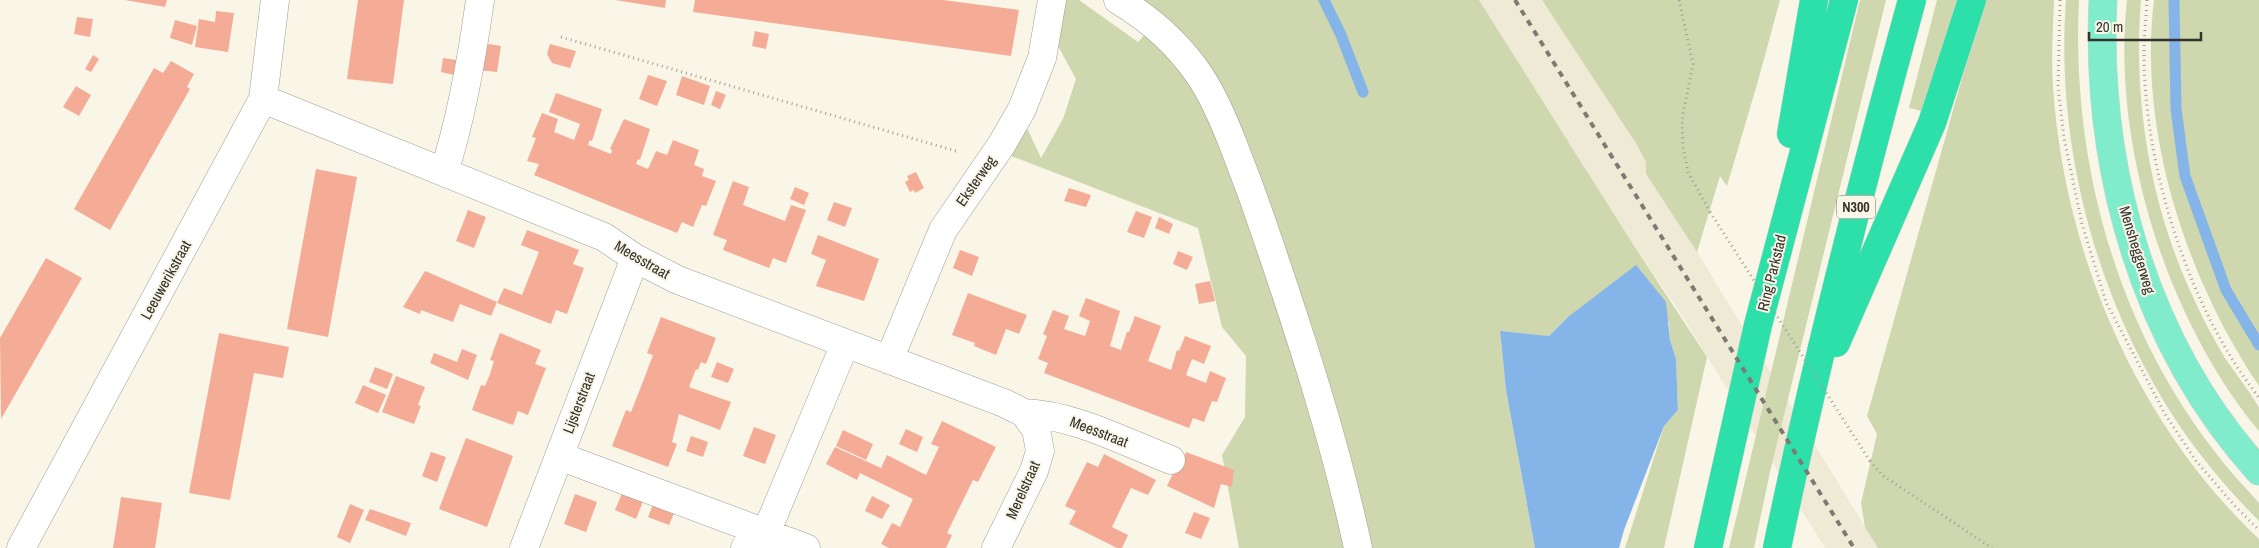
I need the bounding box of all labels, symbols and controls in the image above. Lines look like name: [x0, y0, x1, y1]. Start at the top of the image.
scale bar: [2089, 10, 2202, 42]
text: 20 m: [2096, 16, 2123, 37]
street label: Eksterweg: [951, 151, 1001, 210]
road number: N300: [1837, 196, 1875, 218]
street label: Mensheggerweg: [2114, 203, 2161, 297]
street label: Ring Parkstad: [1752, 233, 1791, 313]
street label: Meesstraat: [611, 235, 674, 284]
street label: Leeuwerikstraat: [135, 236, 196, 323]
street label: Lijsterstraat: [557, 369, 600, 437]
street label: Meesstraat: [1067, 411, 1132, 452]
street label: Merelstraat: [1000, 457, 1045, 522]

